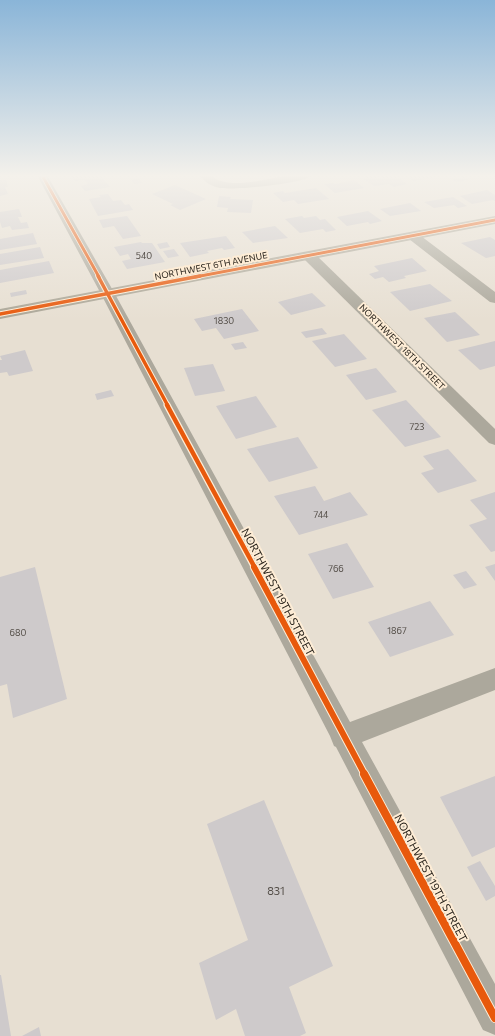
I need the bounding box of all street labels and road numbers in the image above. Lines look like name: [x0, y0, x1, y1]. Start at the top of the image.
street label: NORTHWEST 6TH AVENUE: [153, 249, 268, 282]
street label: NORTHWEST 18TH STREET: [357, 302, 448, 392]
street label: NORTHWEST 19TH STREET: [239, 526, 318, 658]
street label: NORTHWEST 19TH STREET: [392, 812, 471, 944]

